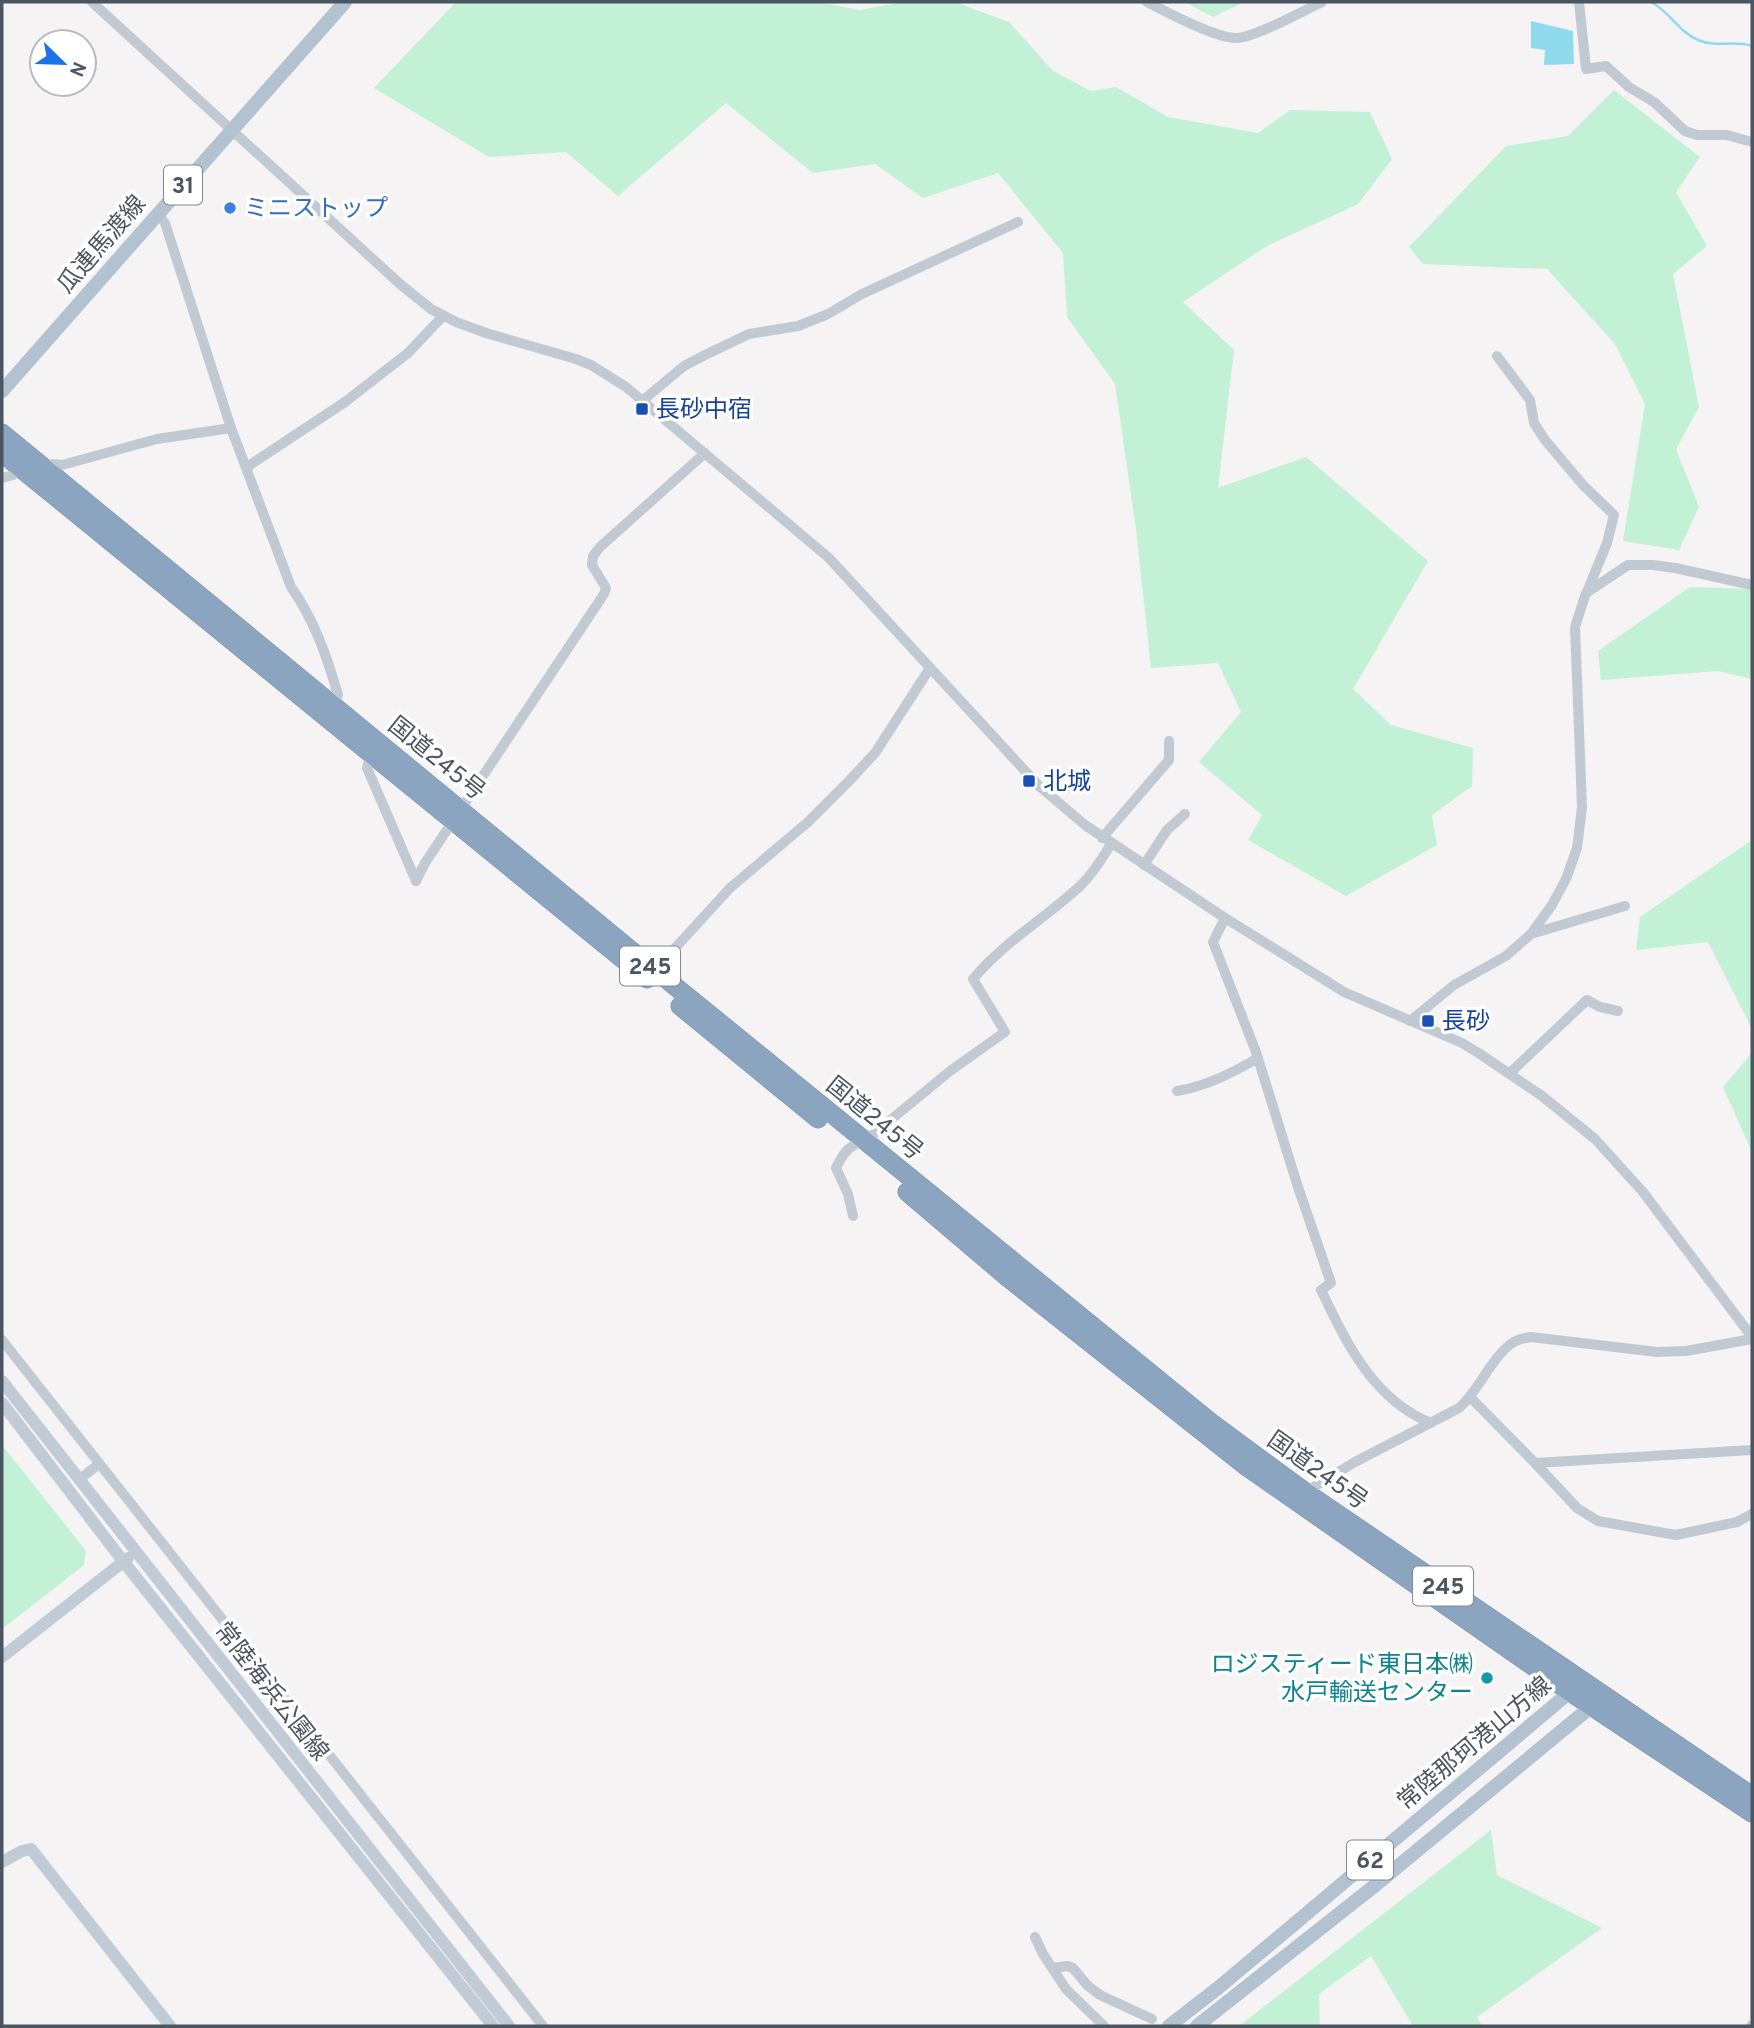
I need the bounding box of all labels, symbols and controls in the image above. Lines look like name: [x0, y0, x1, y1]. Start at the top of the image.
north arrow: [28, 28, 98, 98]
text: N: [63, 58, 91, 80]
road number: 31: [164, 166, 202, 204]
street label: 瓜連馬渡線: [52, 190, 153, 300]
place label: ミニストップ: [244, 195, 388, 225]
marker: ミニストップ: [222, 200, 238, 216]
place label: 長砂中宿: [656, 396, 752, 426]
marker: 長砂中宿: [634, 401, 650, 417]
street label: 国道245号: [381, 711, 490, 808]
place label: 北城: [1043, 768, 1091, 798]
marker: 北城: [1021, 773, 1037, 789]
road number: 245: [620, 946, 680, 986]
place label: 長砂: [1442, 1008, 1490, 1038]
marker: 長砂: [1420, 1013, 1436, 1029]
street label: 国道245号: [819, 1071, 928, 1168]
street label: 国道245号: [1261, 1426, 1373, 1517]
road number: 245: [1413, 1567, 1473, 1606]
street label: 常陸海浜公園線: [207, 1617, 334, 1768]
place label: ロジスティード東日本㈱ 水戸輸送センター: [1210, 1651, 1473, 1709]
marker: ロジスティード東日本㈱ 水戸輸送センター: [1479, 1670, 1495, 1686]
street label: 常陸那珂港山方線: [1392, 1671, 1558, 1818]
road number: 62: [1347, 1840, 1393, 1880]

